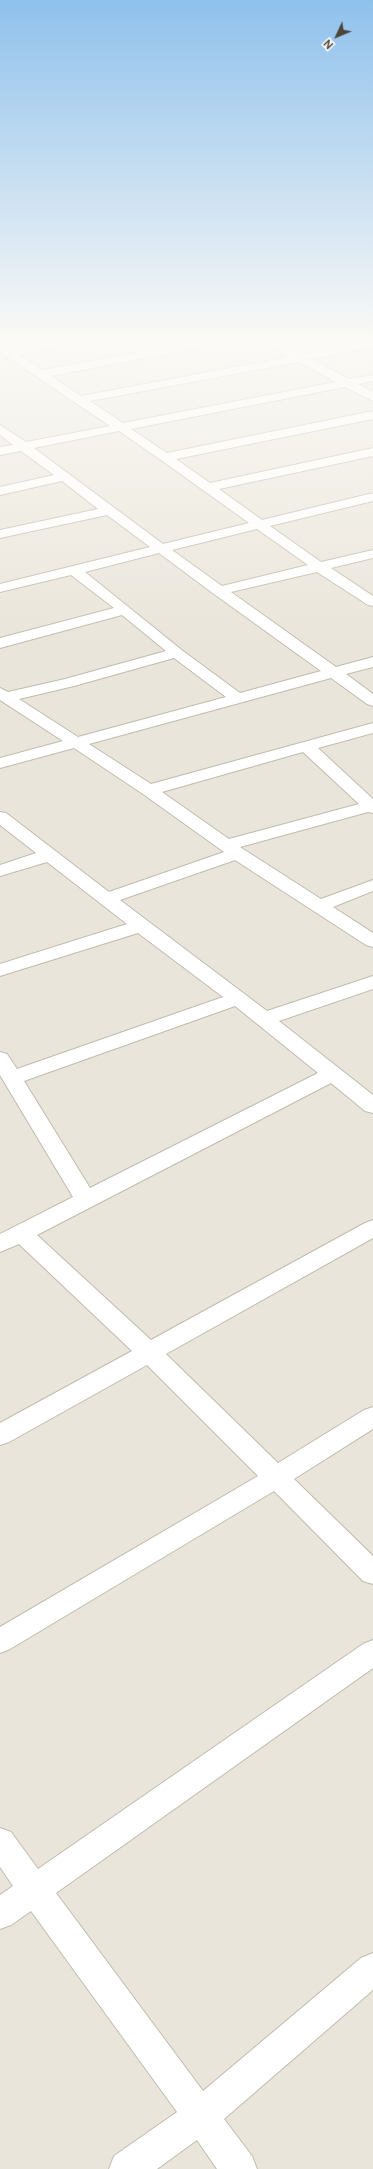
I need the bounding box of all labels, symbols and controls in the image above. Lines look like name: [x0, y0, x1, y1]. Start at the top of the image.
north arrow: [317, 16, 357, 56]
text: N: [321, 37, 336, 52]

